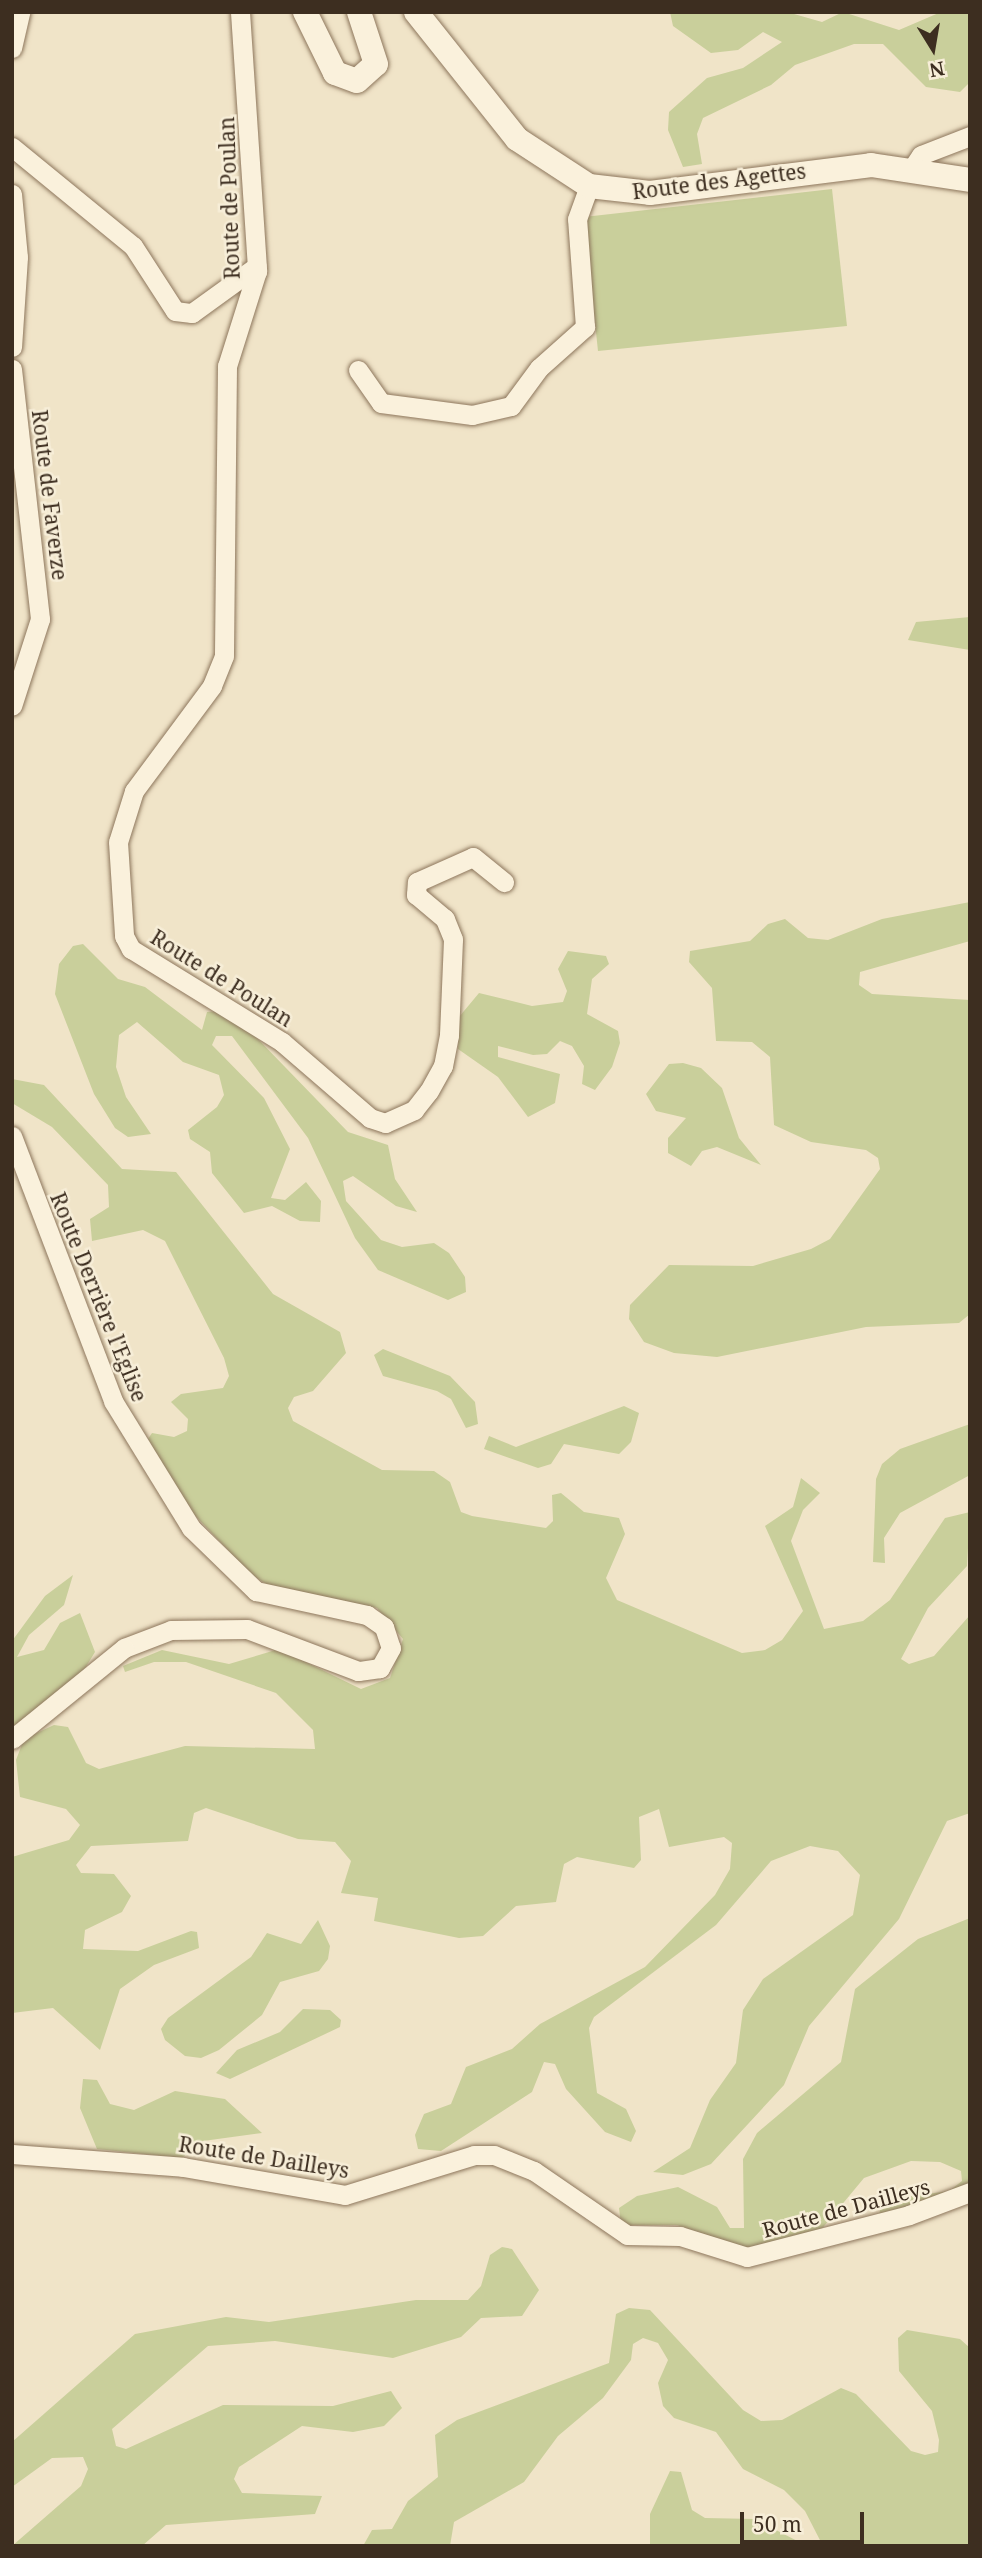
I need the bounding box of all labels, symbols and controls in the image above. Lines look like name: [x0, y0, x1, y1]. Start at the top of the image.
north arrow: [898, 14, 968, 84]
text: N: [927, 55, 947, 84]
street label: Route de Poulan: [214, 116, 244, 280]
street label: Route des Agettes: [631, 158, 807, 204]
street label: Route de Faverze: [27, 408, 73, 582]
street label: Route de Poulan: [146, 924, 298, 1032]
street label: Route Derrière l'Eglise: [45, 1189, 153, 1405]
street label: Route de Dailleys: [177, 2131, 351, 2183]
street label: Route de Dailleys: [760, 2174, 932, 2242]
scale bar: [744, 2498, 868, 2542]
text: 50 m: [753, 2510, 802, 2538]

